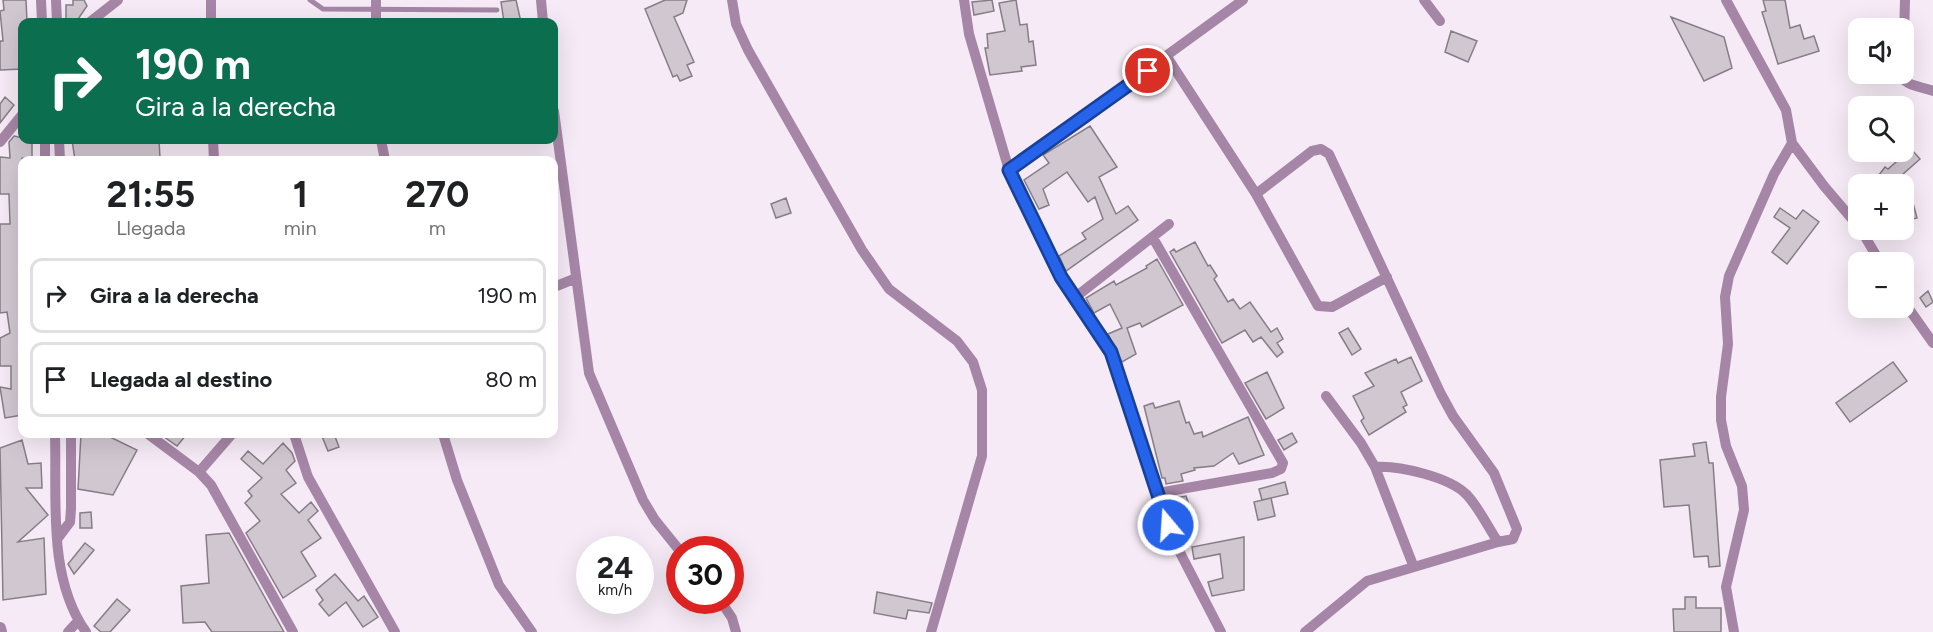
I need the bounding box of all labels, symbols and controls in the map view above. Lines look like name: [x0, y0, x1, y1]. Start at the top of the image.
map controls: [1848, 18, 1914, 318]
button: sound: [1848, 18, 1914, 84]
text: 190 m: [135, 39, 251, 90]
icon: right: [36, 42, 114, 120]
pin: [1122, 45, 1173, 96]
icon: arrive: [1131, 54, 1164, 87]
text: Gira a la derecha: [135, 90, 336, 123]
button: search: [1848, 96, 1914, 162]
text: 21:55: [107, 173, 195, 216]
text: 1: [293, 173, 308, 216]
text: 270: [405, 173, 469, 216]
button: +: [1848, 174, 1914, 240]
text: Llegada: [116, 216, 186, 240]
text: min: [284, 216, 317, 240]
text: m: [429, 216, 446, 240]
button: −: [1848, 252, 1914, 318]
icon: right: [39, 279, 72, 312]
text: Gira a la derecha: [90, 282, 259, 309]
text: 190 m: [477, 282, 537, 309]
icon: arrive: [39, 363, 72, 396]
text: Llegada al destino: [90, 366, 272, 393]
text: 80 m: [485, 366, 537, 393]
position arrow: [1136, 493, 1200, 557]
speed limit sign: 30: [666, 536, 744, 614]
text: 24: [597, 549, 633, 586]
text: km/h: [598, 581, 632, 599]

